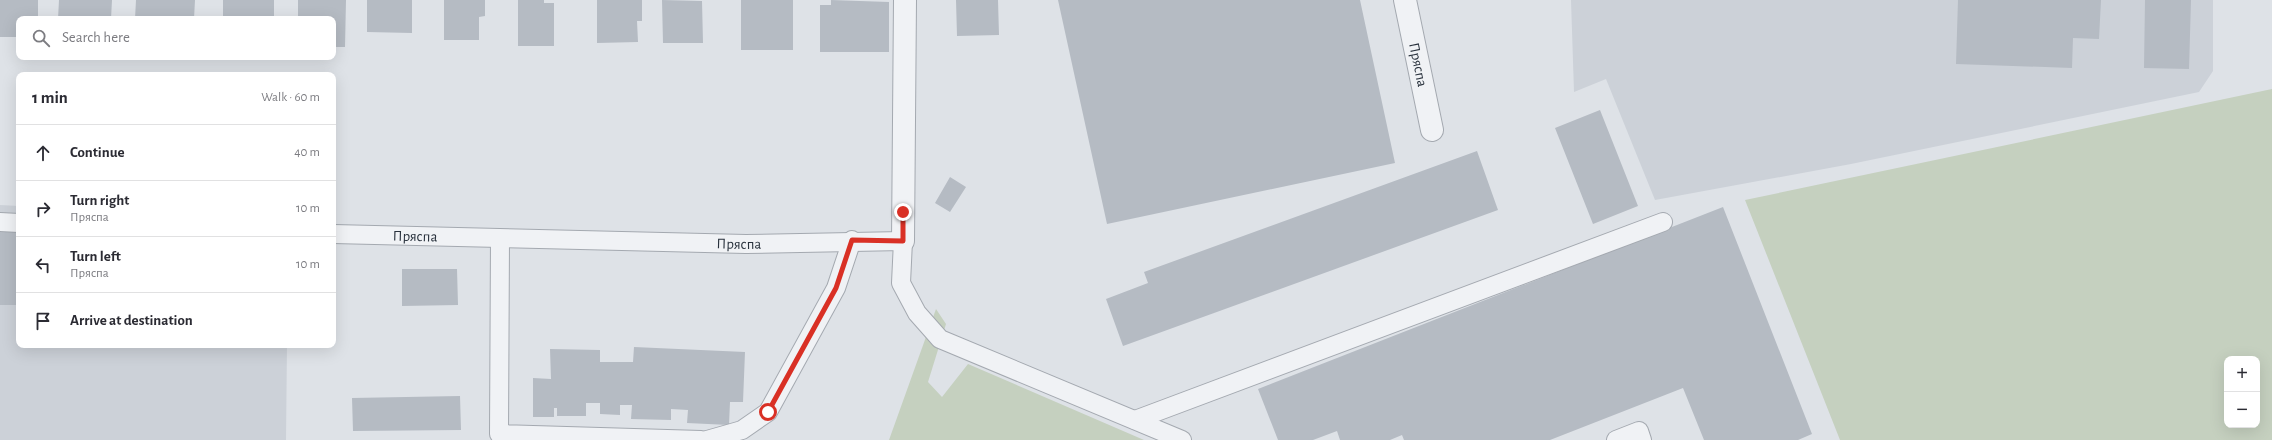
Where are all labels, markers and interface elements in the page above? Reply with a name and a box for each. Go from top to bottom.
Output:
search box [16,16,336,60]
icon: search [30,27,52,49]
text: Search here [62,30,130,45]
street label: Пряспа [1406,41,1430,88]
text: 1 min [32,89,68,106]
text: Walk · 60 m [261,91,320,104]
icon: ahead [32,142,54,164]
text: Continue [70,145,125,160]
text: 40 m [294,146,320,159]
text: Turn right [70,193,129,208]
icon: right [32,198,54,220]
text: 10 m [296,202,320,215]
route end [894,203,912,221]
text: Пряспа [70,211,109,224]
street label: Пряспа [392,228,438,245]
street label: Пряспа [716,236,762,252]
text: Turn left [70,249,121,264]
icon: left [32,254,54,276]
text: 10 m [296,258,320,271]
text: Пряспа [70,267,109,280]
icon: arrive [32,310,54,332]
text: Arrive at destination [70,313,193,328]
map controls [2224,356,2260,428]
button: + [2224,356,2260,392]
button: − [2224,392,2260,428]
route start [759,403,777,421]

